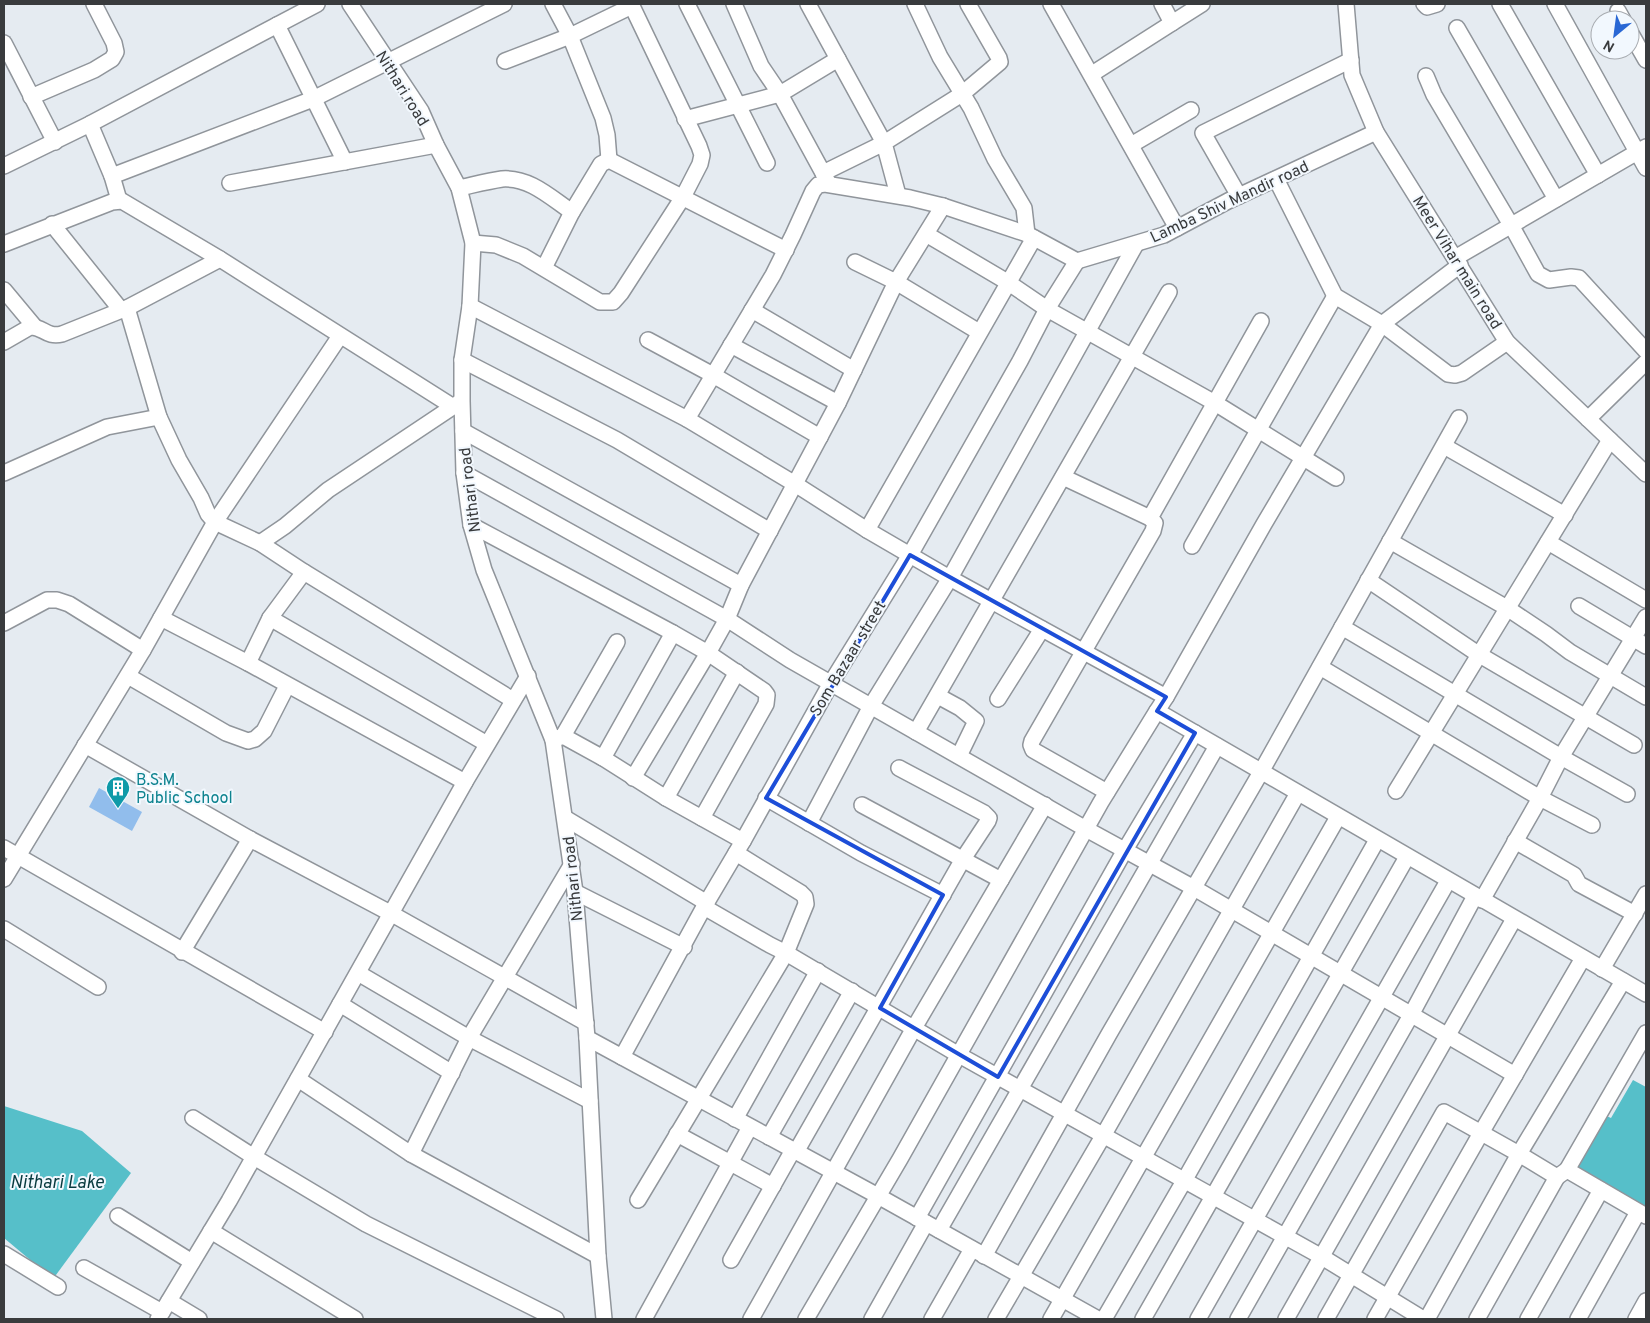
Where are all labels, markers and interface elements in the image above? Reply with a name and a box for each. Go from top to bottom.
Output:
north arrow [1590,10,1640,60]
text: N [1601,35,1618,55]
street label: Nithari road [370,48,432,131]
street label: Lamba Shiv Mandir road [1147,157,1312,248]
street label: Meer Vihar main road [1407,193,1505,333]
street label: Nithari road [456,446,486,533]
street label: Som Bazaar street [806,597,891,721]
place label: B.S.M. Public School [136,771,233,809]
building icon: B.S.M. Public School [105,775,131,809]
street label: Nithari road [560,835,588,922]
water label: Nithari Lake [10,1172,105,1195]

